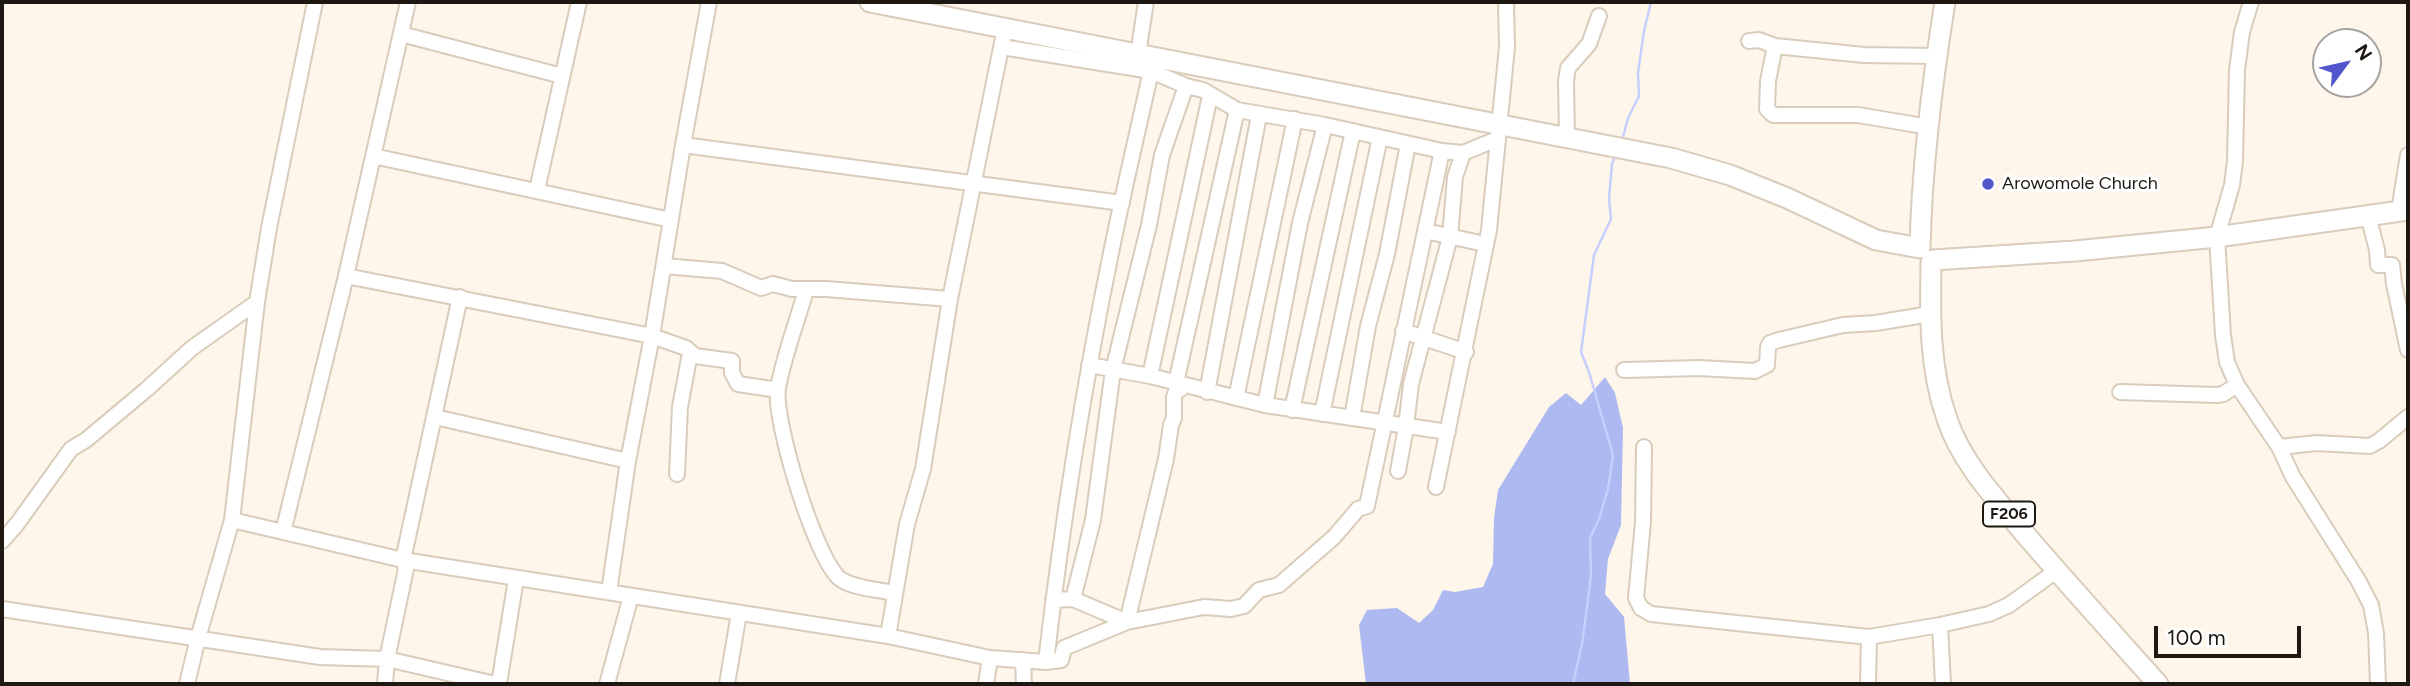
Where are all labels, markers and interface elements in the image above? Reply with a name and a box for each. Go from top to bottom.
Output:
north arrow [2312,28,2382,98]
text: N [2350,40,2377,65]
place label: Arowomole Church [2002,173,2158,195]
marker: Arowomole Church [1980,176,1996,192]
road number: F206 [1983,502,2035,526]
scale bar [2158,612,2305,656]
text: 100 m [2167,625,2226,650]

